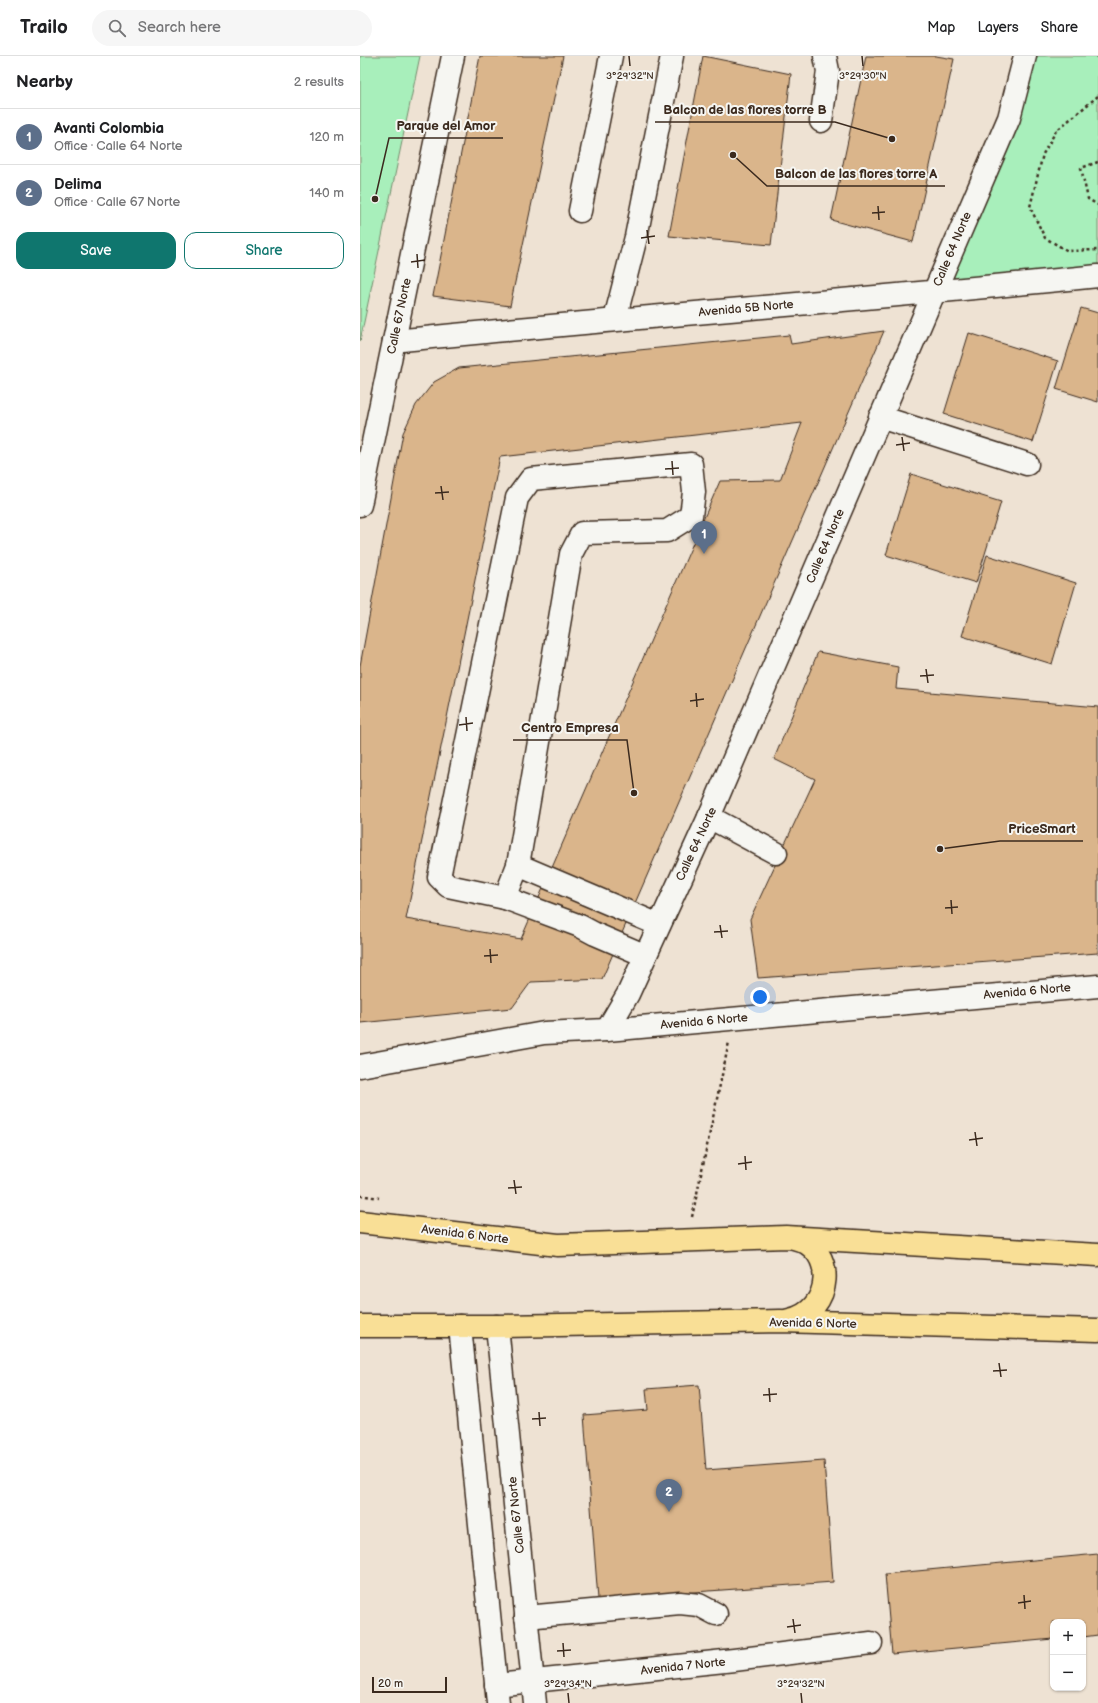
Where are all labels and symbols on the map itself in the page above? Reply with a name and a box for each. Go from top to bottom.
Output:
text: 3°29'32"N [606,70,654,82]
text: 3°29'30"N [839,70,887,82]
callout: Balcon de las flores torre B [655,97,835,122]
text: Balcon de las flores torre B [663,102,827,118]
callout: Parque del Amor [389,113,503,138]
text: Parque del Amor [397,118,496,134]
callout: Balcon de las flores torre A [767,161,945,186]
text: Balcon de las flores torre A [775,166,937,182]
street label: Calle 64 Norte [930,210,975,289]
street label: Calle 67 Norte [384,277,415,356]
street label: Avenida 5B Norte [698,297,794,320]
street label: Calle 64 Norte [803,507,848,586]
pin: 1 [691,521,717,554]
callout: Centro Empresa [513,715,627,740]
text: Centro Empresa [521,720,619,736]
street label: Calle 64 Norte [673,805,720,883]
callout: PriceSmart [1000,816,1083,841]
text: PriceSmart [1008,821,1076,837]
street label: Avenida 6 Norte [983,980,1071,1003]
your location [750,987,770,1007]
street label: Avenida 6 Norte [660,1010,748,1033]
street label: Avenida 6 Norte [421,1222,509,1247]
street label: Avenida 6 Norte [769,1315,857,1332]
street label: Calle 67 Norte [505,1476,528,1554]
pin: 2 [656,1479,682,1512]
street label: Avenida 7 Norte [640,1655,726,1678]
scale bar [372,1675,447,1694]
text: 3°29'34"N [544,1678,592,1690]
text: 3°29'32"N [777,1678,825,1690]

